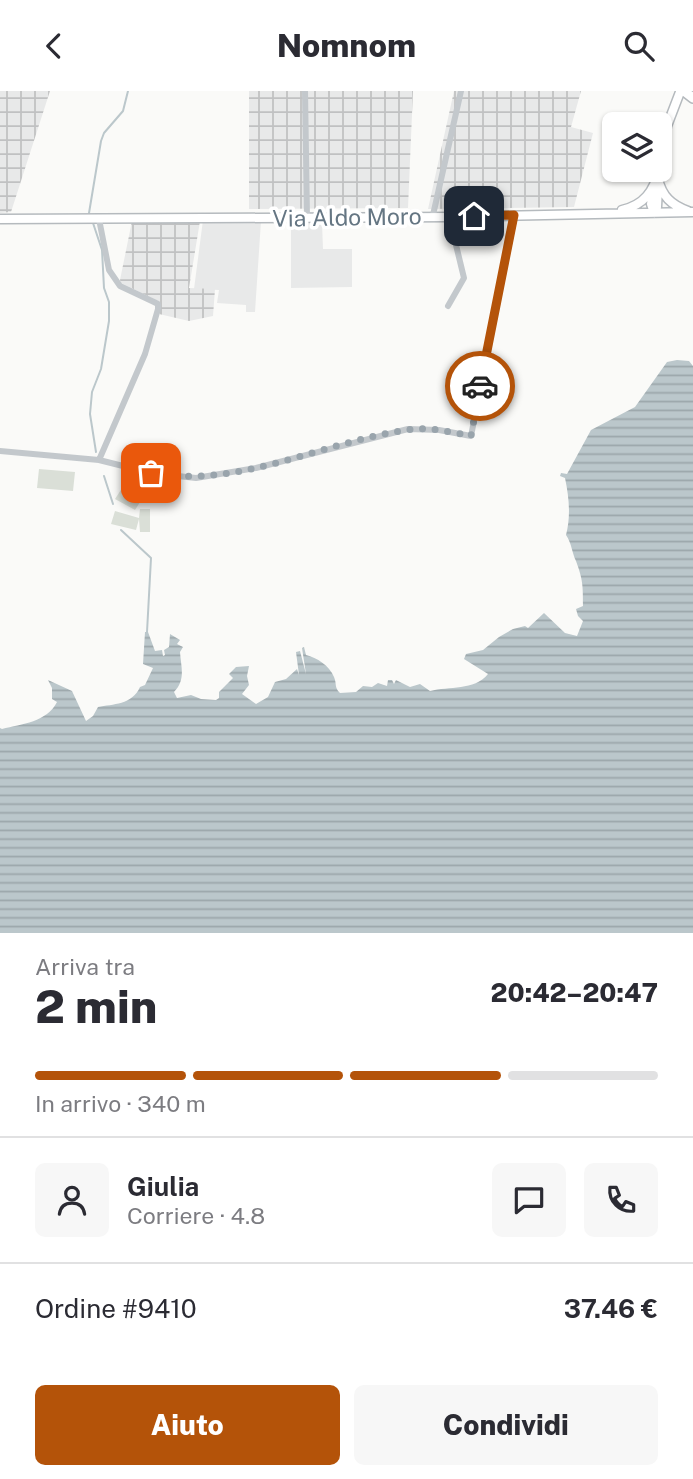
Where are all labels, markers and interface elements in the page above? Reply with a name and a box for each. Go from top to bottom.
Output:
icon: back [35,27,73,65]
text: Nomnom [277,27,416,64]
icon: search [620,27,658,65]
map controls [602,112,672,182]
button: layers [602,112,672,182]
pin [444,186,504,246]
icon: home [455,197,493,235]
street label: Via Aldo Moro [272,202,422,232]
courier [445,351,515,421]
icon: car [461,367,499,405]
pin [121,443,181,503]
icon: bag [132,454,170,492]
text: Arriva tra [35,953,135,980]
text: 20:42–20:47 [491,977,658,1008]
text: 2 min [35,979,157,1033]
text: In arrivo · 340 m [35,1090,206,1117]
button: person [35,1163,109,1237]
button: chat [492,1163,566,1237]
button: phone [584,1163,658,1237]
text: Giulia [127,1171,199,1202]
text: Corriere · 4.8 [127,1202,265,1229]
text: Ordine #9410 [35,1293,197,1324]
text: 37.46 € [564,1293,658,1324]
button: Aiuto [35,1385,340,1465]
button: Condividi [354,1385,658,1465]

